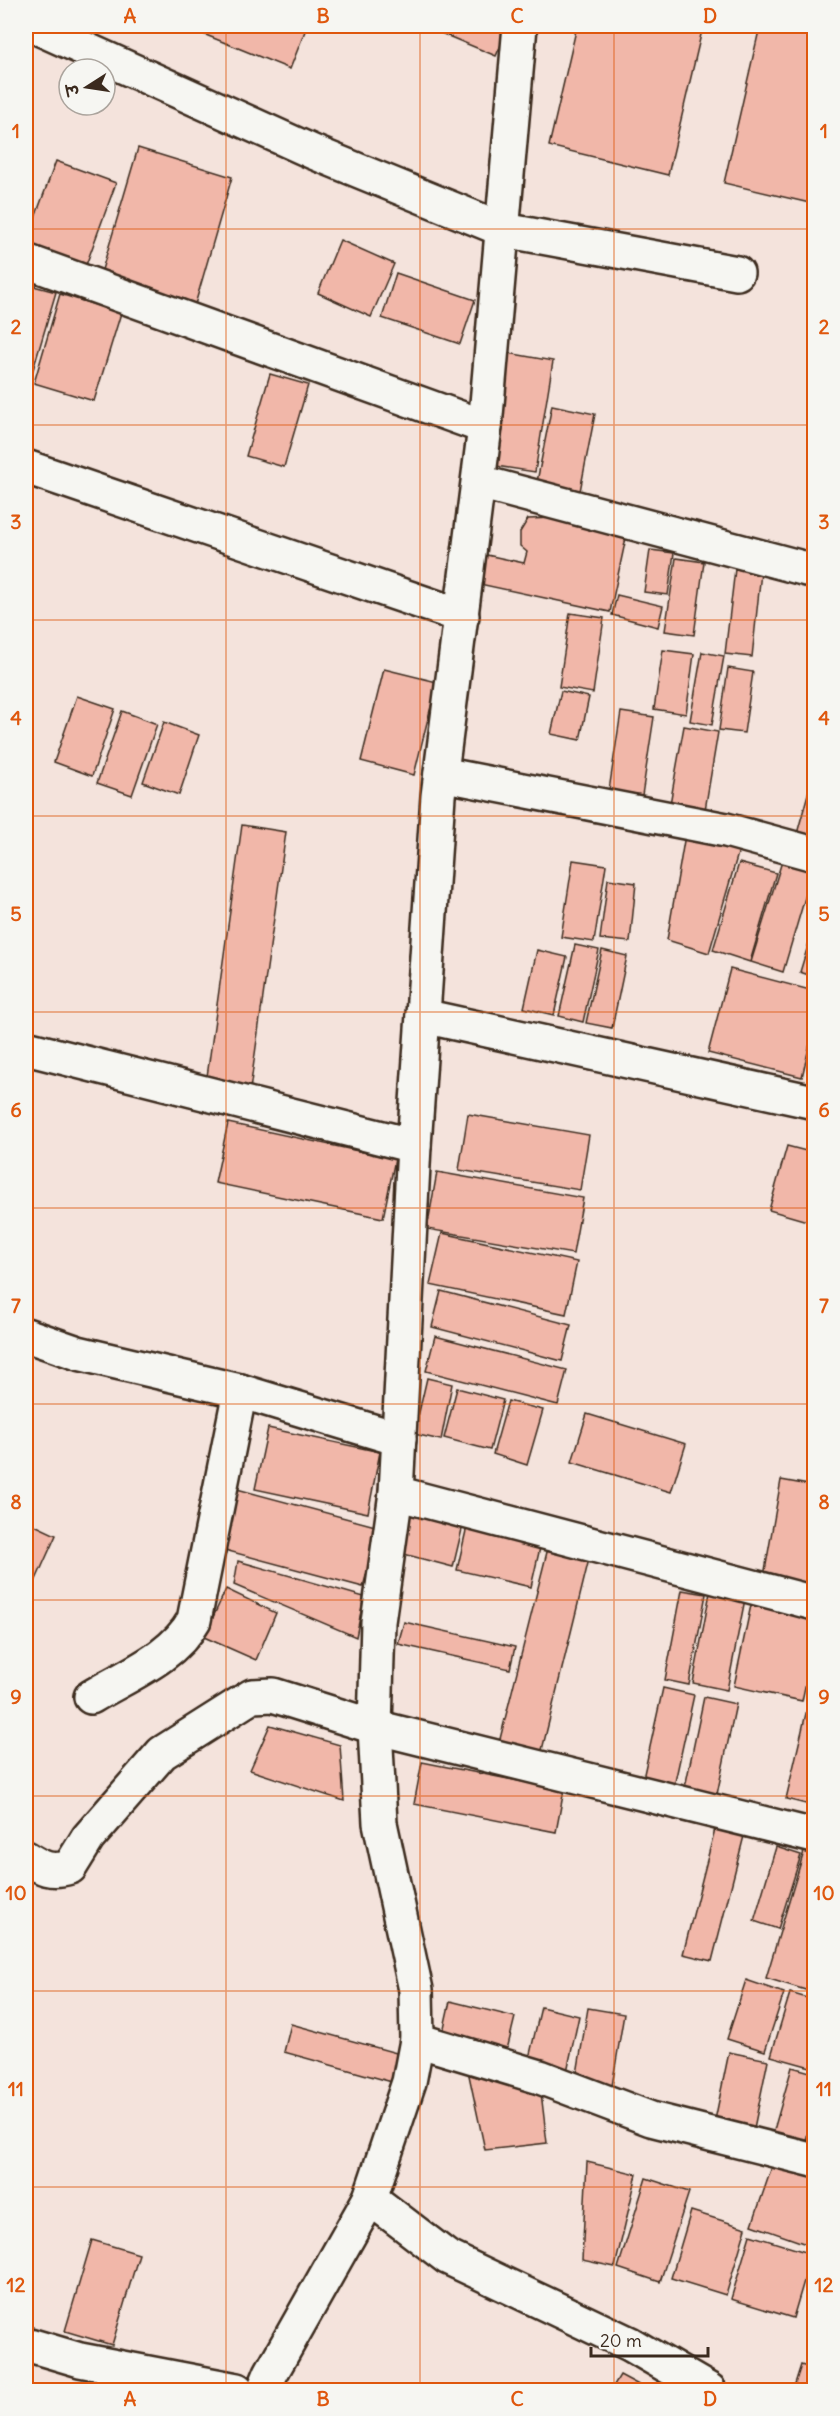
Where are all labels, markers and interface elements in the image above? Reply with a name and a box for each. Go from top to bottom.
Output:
text: A [124,3,137,28]
text: B [316,3,330,28]
text: C [510,3,524,28]
text: D [703,3,717,28]
north arrow [57,57,117,117]
text: उ [61,82,84,99]
text: 1 [12,118,20,143]
text: 1 [820,118,828,143]
text: 2 [11,314,22,339]
text: 2 [819,314,830,339]
text: 3 [10,509,22,534]
text: 3 [818,509,830,534]
text: 4 [10,705,22,730]
text: 4 [818,705,830,730]
text: 5 [10,901,22,926]
text: 5 [818,901,830,926]
text: 6 [10,1097,22,1122]
text: 6 [818,1097,830,1122]
text: 7 [11,1293,21,1318]
text: 7 [819,1293,829,1318]
text: 8 [10,1489,22,1514]
text: 8 [818,1489,830,1514]
text: 9 [10,1684,22,1709]
text: 9 [818,1684,830,1709]
text: 10 [5,1880,27,1905]
text: 10 [813,1880,835,1905]
text: 11 [8,2076,24,2101]
text: 11 [816,2076,832,2101]
text: 12 [7,2272,25,2297]
text: 12 [815,2272,833,2297]
scale bar [591,2320,708,2358]
text: 20 m [600,2329,642,2352]
text: A [124,2386,137,2411]
text: B [316,2386,330,2411]
text: C [510,2386,524,2411]
text: D [703,2386,717,2411]

